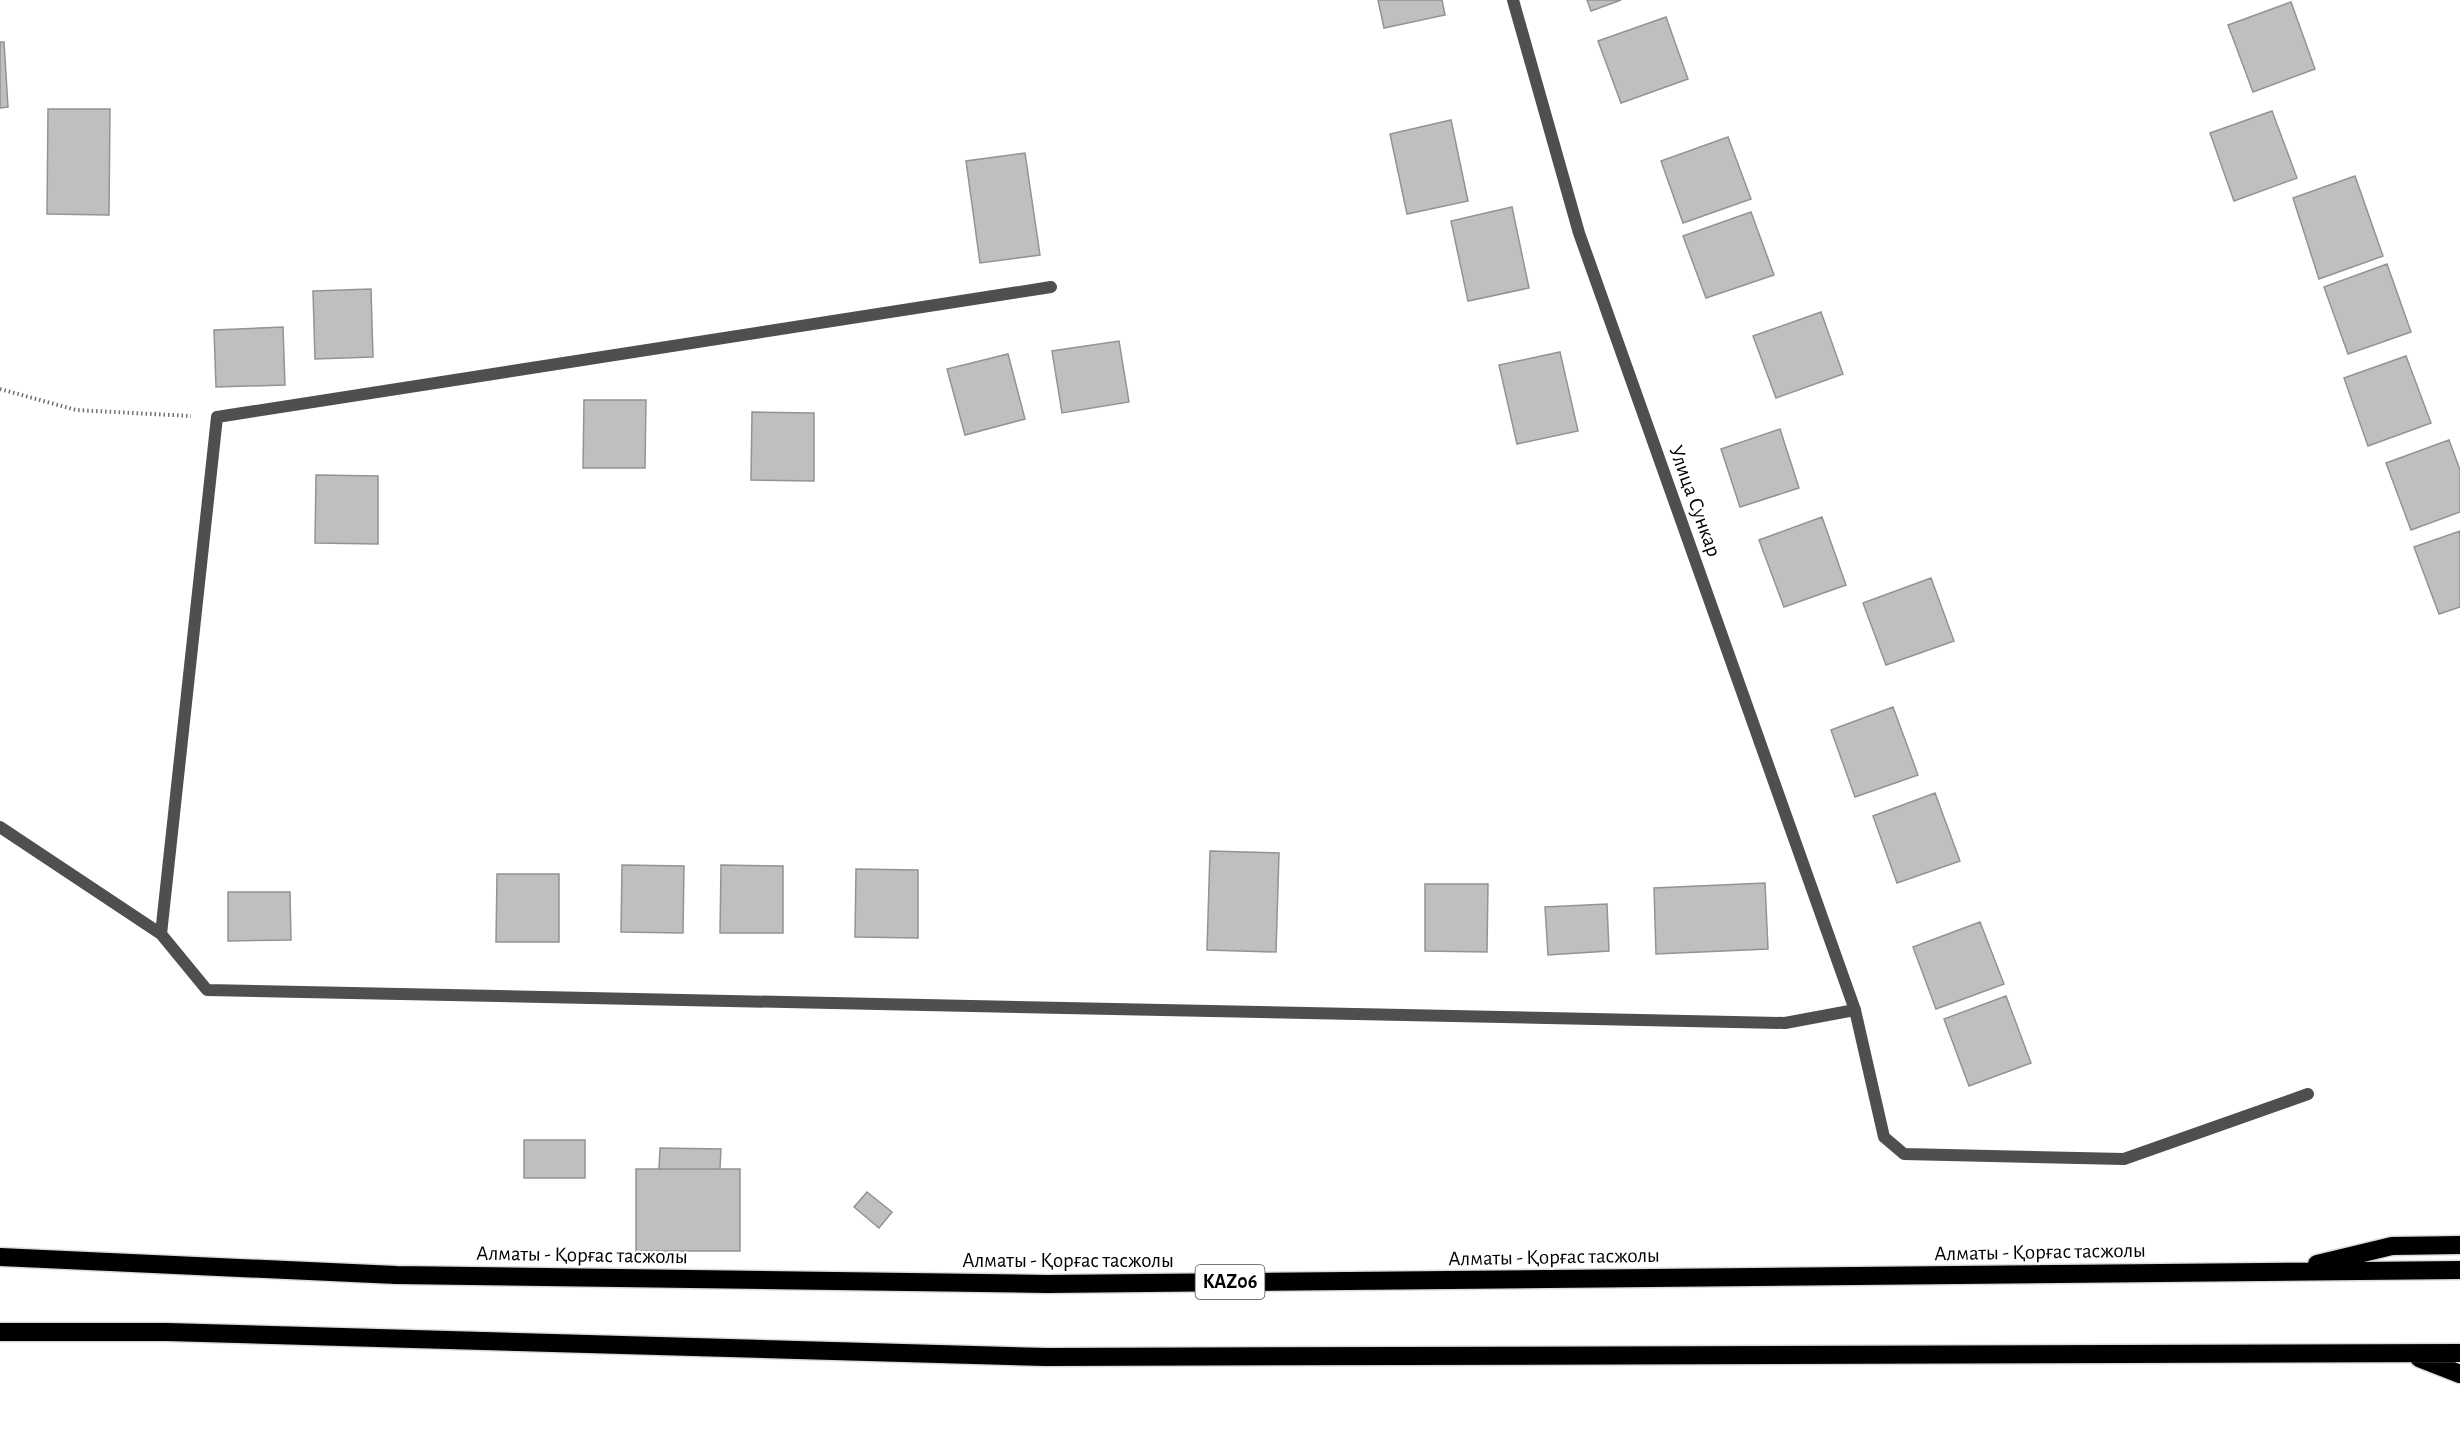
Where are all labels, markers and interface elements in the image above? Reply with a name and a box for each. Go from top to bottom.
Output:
street label: Улица Сункар [1665,443,1725,559]
street label: Алматы - Қорғас тасжолы [1934,1240,2146,1264]
street label: Алматы - Қорғас тасжолы [476,1243,688,1267]
street label: Алматы - Қорғас тасжолы [1448,1245,1660,1269]
street label: Алматы - Қорғас тасжолы [962,1250,1174,1271]
road number: KAZ06 [1196,1265,1264,1299]

